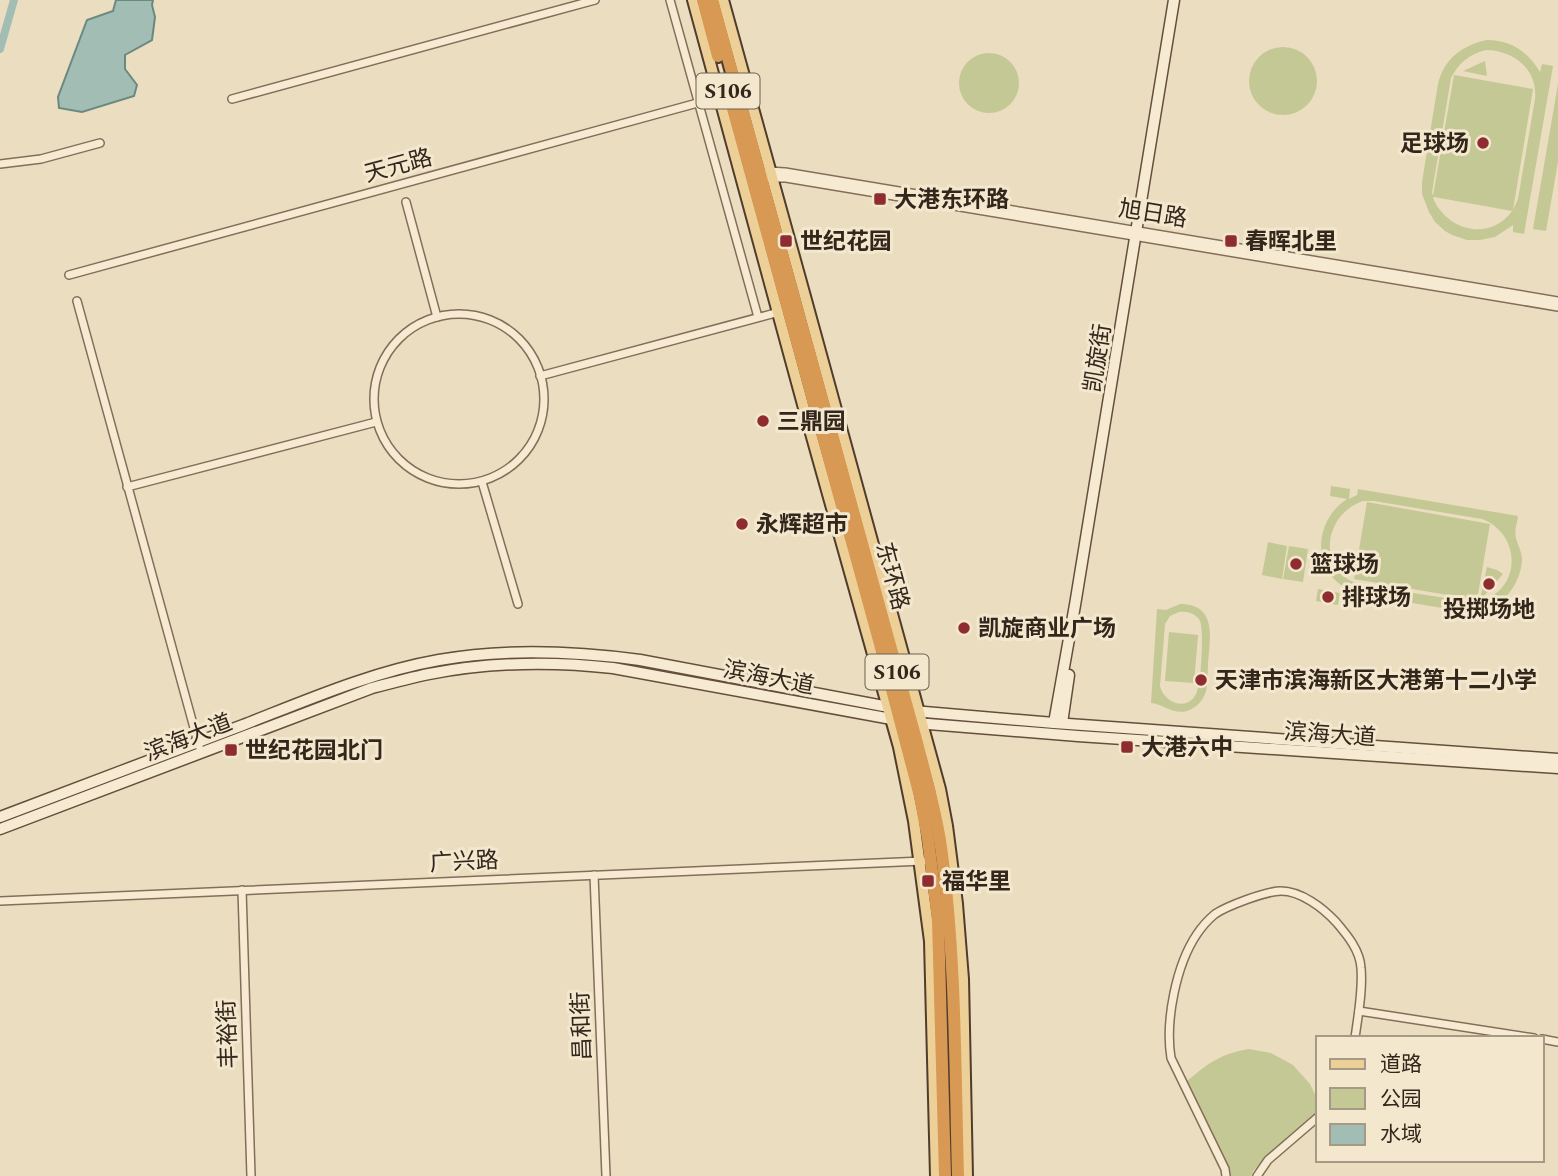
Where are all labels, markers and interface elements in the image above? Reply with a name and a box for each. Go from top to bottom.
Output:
road number: S106 [696,74,760,108]
place label: 足球场 [1400,127,1469,162]
marker: 足球场 [1475,135,1491,151]
street label: 天元路 [361,141,436,192]
place label: 大港东环路 [894,183,1009,218]
marker: 大港东环路 [872,191,888,207]
street label: 旭日路 [1116,192,1190,237]
place label: 世纪花园 [800,225,892,260]
place label: 春晖北里 [1245,225,1337,260]
marker: 世纪花园 [778,233,794,249]
marker: 春晖北里 [1223,233,1239,249]
street label: 凯旋街 [1076,321,1121,395]
place label: 三鼎园 [777,405,846,440]
marker: 三鼎园 [755,413,771,429]
place label: 永辉超市 [756,508,848,543]
marker: 永辉超市 [734,516,750,532]
street label: 东环路 [866,539,917,614]
place label: 篮球场 [1310,548,1379,583]
marker: 篮球场 [1288,556,1304,572]
marker: 投掷场地 [1481,576,1497,592]
place label: 排球场 [1342,581,1411,616]
marker: 排球场 [1320,589,1336,605]
place label: 投掷场地 [1443,593,1535,628]
place label: 凯旋商业广场 [978,612,1116,647]
marker: 凯旋商业广场 [956,620,972,636]
street label: 滨海大道 [720,653,817,704]
road number: S106 [866,654,928,690]
place label: 天津市滨海新区大港第十二小学 [1215,664,1537,699]
marker: 天津市滨海新区大港第十二小学 [1193,672,1209,688]
street label: 滨海大道 [139,706,238,771]
street label: 滨海大道 [1283,715,1377,756]
place label: 大港六中 [1141,731,1233,766]
place label: 世纪花园北门 [245,734,383,769]
marker: 大港六中 [1119,739,1135,755]
marker: 世纪花园北门 [223,742,239,758]
street label: 广兴路 [429,843,499,882]
place label: 福华里 [942,865,1011,900]
marker: 福华里 [920,873,936,889]
street label: 昌和街 [564,991,601,1061]
street label: 丰裕街 [210,999,247,1069]
legend [1316,1036,1544,1162]
text: 道路 [1380,1049,1422,1081]
text: 公园 [1380,1084,1422,1116]
text: 水域 [1380,1119,1422,1151]

